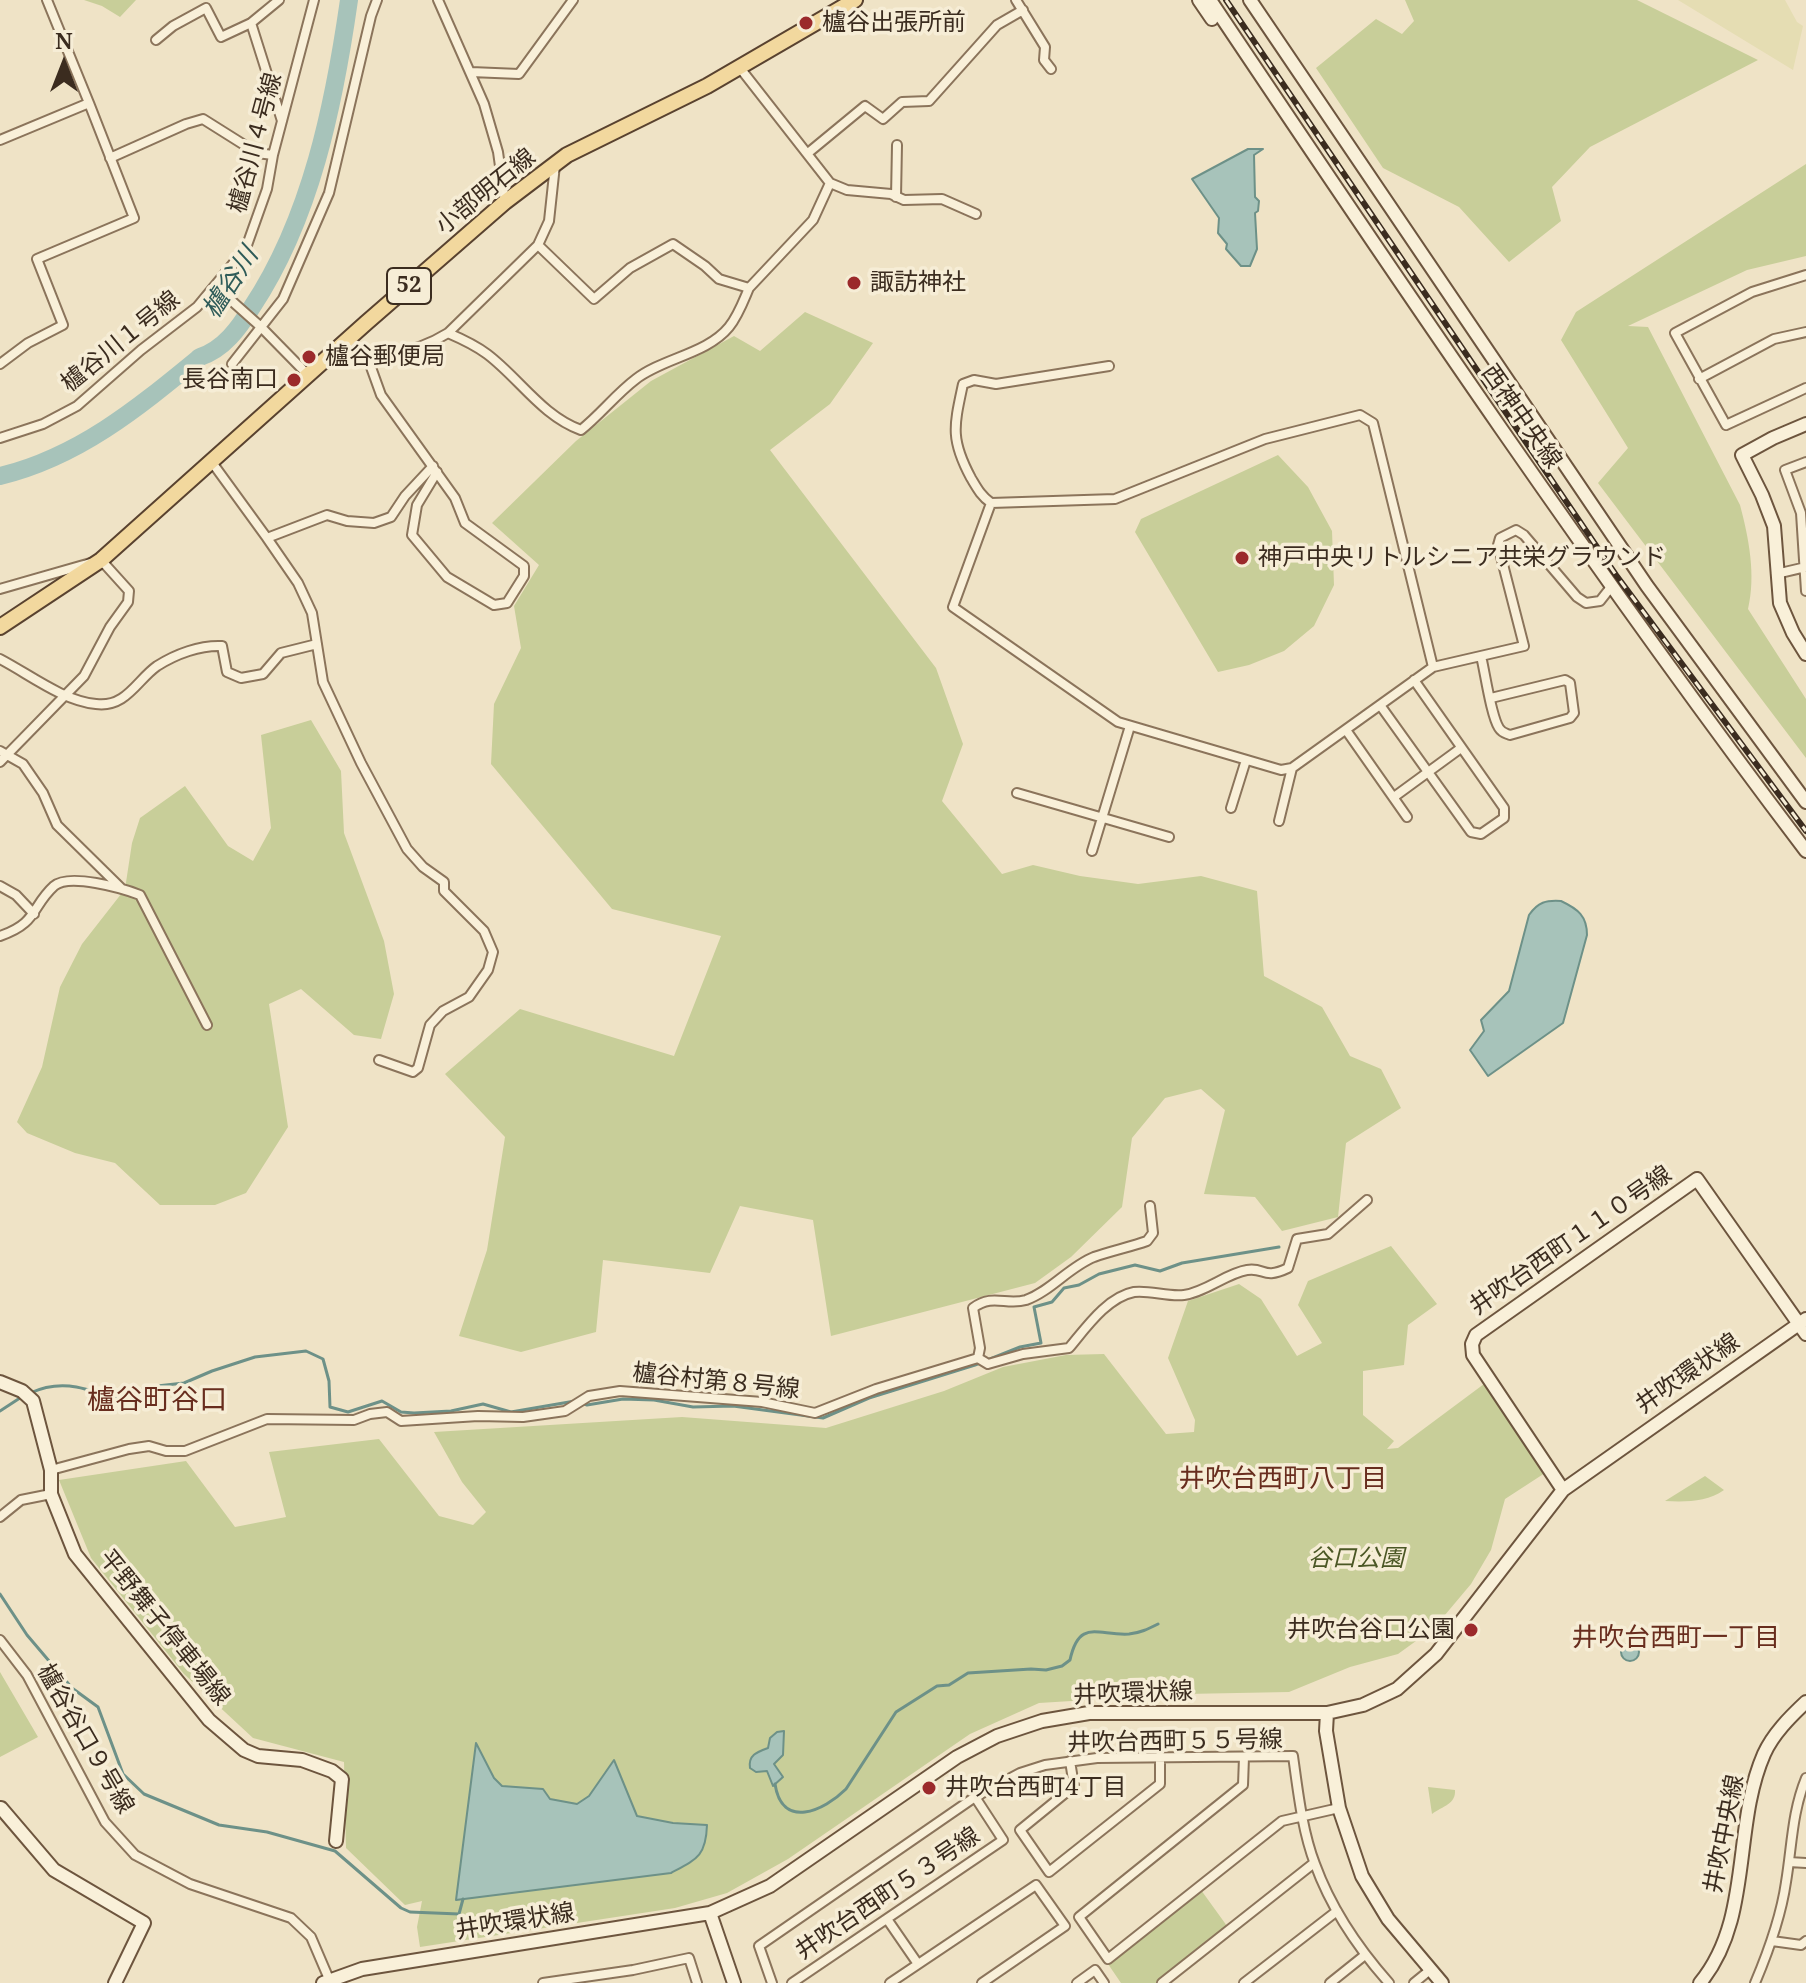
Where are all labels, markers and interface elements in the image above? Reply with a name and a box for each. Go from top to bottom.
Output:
place label: 櫨谷出張所前 [822,9,966,37]
marker: 櫨谷出張所前 [797,14,815,32]
north arrow [24,24,104,104]
text: N [55,25,73,55]
street label: 櫨谷川４号線 [223,70,289,216]
street label: 小部明石線 [430,143,542,241]
water label: 櫨谷川 [197,242,265,324]
road number: 52 [387,268,431,304]
place label: 諏訪神社 [870,269,966,297]
marker: 諏訪神社 [845,274,863,292]
street label: 櫨谷川１号線 [56,285,186,399]
place label: 櫨谷郵便局 [325,343,445,371]
marker: 櫨谷郵便局 [300,348,318,366]
street label: 西神中央線 [1475,360,1567,474]
place label: 長谷南口 [182,366,278,394]
marker: 長谷南口 [285,371,303,389]
place label: 神戸中央リトルシニア共栄グラウンド [1258,544,1666,572]
marker: 神戸中央リトルシニア共栄グラウンド [1233,549,1251,567]
street label: 井吹台西町１１０号線 [1464,1160,1678,1322]
street label: 井吹環状線 [1631,1328,1745,1420]
street label: 櫨谷村第８号線 [631,1359,801,1405]
district label: 櫨谷町谷口 [87,1384,227,1418]
district label: 井吹台西町八丁目 [1179,1464,1387,1496]
street label: 平野舞子停車場線 [92,1544,236,1712]
park label: 谷口公園 [1308,1545,1404,1573]
place label: 井吹台谷口公園 [1287,1616,1455,1644]
marker: 井吹台谷口公園 [1462,1621,1480,1639]
district label: 井吹台西町一丁目 [1572,1623,1780,1655]
street label: 櫨谷谷口９号線 [31,1659,139,1819]
street label: 井吹環状線 [1073,1678,1193,1710]
street label: 井吹台西町５５号線 [1067,1726,1283,1758]
street label: 井吹中央線 [1699,1772,1751,1896]
place label: 井吹台西町4丁目 [945,1774,1126,1802]
marker: 井吹台西町4丁目 [920,1779,938,1797]
street label: 井吹台西町５３号線 [790,1822,986,1966]
street label: 井吹環状線 [453,1898,577,1946]

